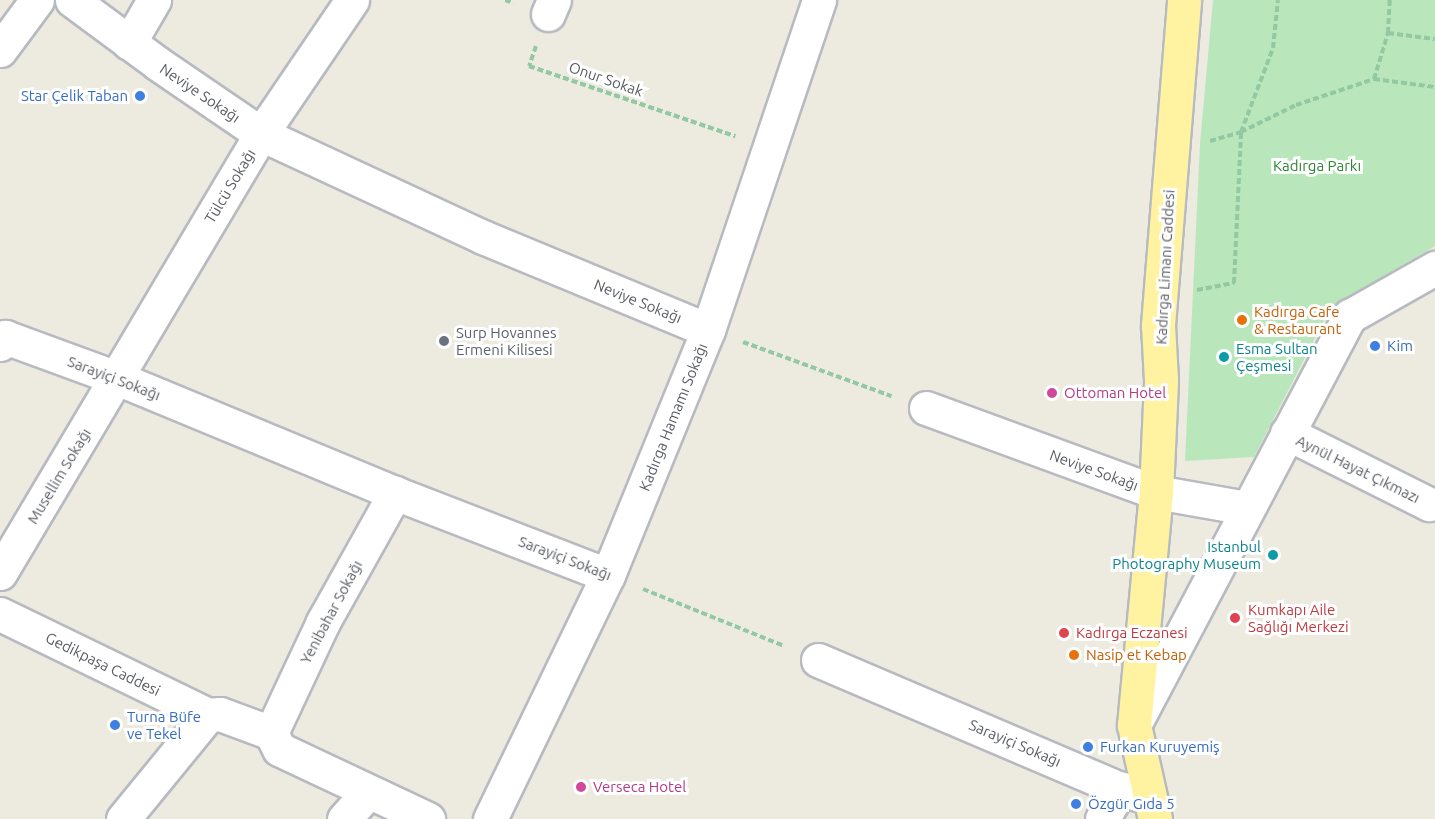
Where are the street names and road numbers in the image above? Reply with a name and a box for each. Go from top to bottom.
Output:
street label: Onur Sokak [566,58,646,100]
street label: Neviye Sokağı [156,60,244,126]
street label: Tülcü Sokağı [201,146,259,226]
street label: Kadırga Limanı Caddesi [1152,189,1178,345]
street label: Neviye Sokağı [592,275,684,327]
street label: Kadırga Hamamı Sokağı [635,341,711,493]
street label: Sarayiçi Sokağı [65,352,163,404]
street label: Musellim Sokağı [23,425,95,527]
street label: Aynül Hayat Çıkmazı [1293,431,1423,507]
street label: Neviye Sokağı [1047,446,1141,494]
street label: Sarayiçi Sokağı [516,532,614,584]
street label: Yenibahar Sokağı [296,557,366,667]
street label: Gedikpaşa Caddesi [43,628,163,700]
street label: Sarayiçi Sokağı [966,716,1064,770]

